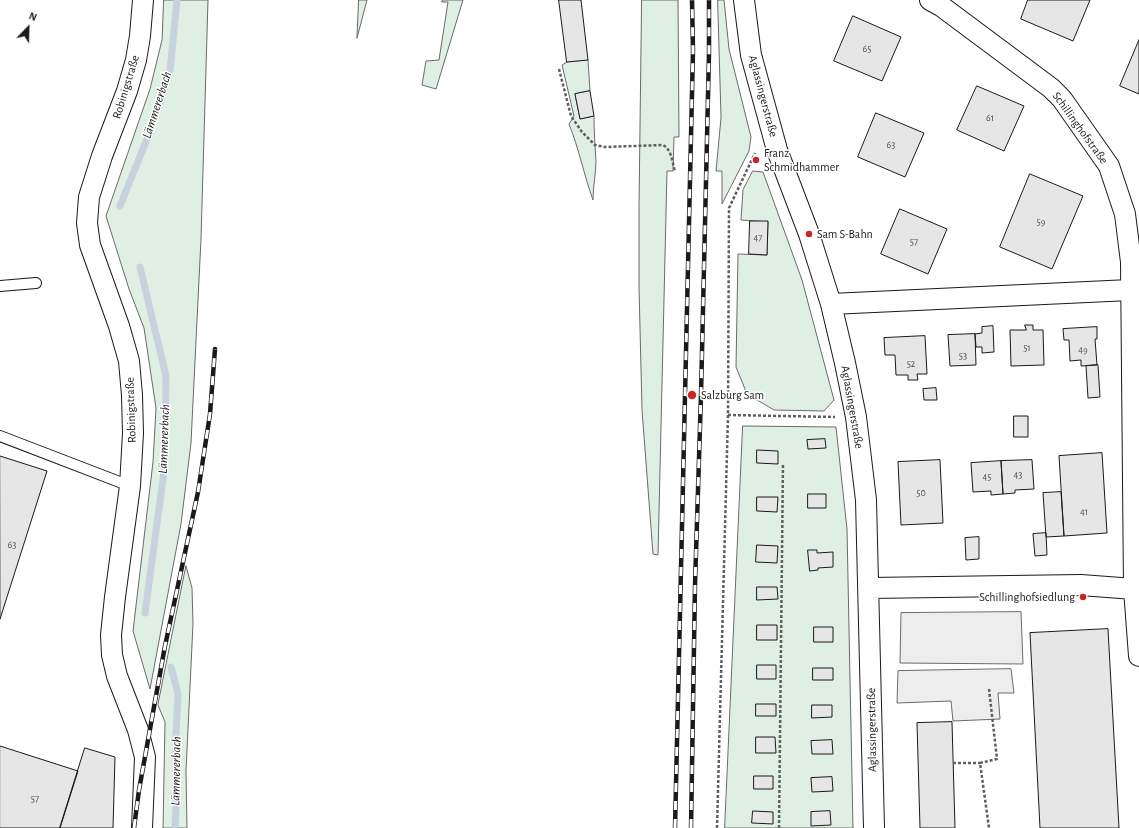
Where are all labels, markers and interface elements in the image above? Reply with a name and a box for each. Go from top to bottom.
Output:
north arrow [8,8,48,48]
text: N [27,10,39,23]
house number: 65 [863,43,871,55]
street label: Robinigstraße [109,53,143,121]
street label: Aglassingerstraße [745,53,781,139]
water label: Lämmererbach [139,70,175,140]
street label: Schillinghofstraße [1049,89,1111,167]
house number: 61 [986,112,994,124]
house number: 63 [887,139,895,151]
place label: Franz Schmidhammer [764,146,839,174]
marker: Franz Schmidhammer [751,155,761,165]
house number: 59 [1037,216,1045,228]
place label: Sam S-Bahn [817,227,873,241]
marker: Sam S-Bahn [804,229,814,239]
house number: 47 [754,232,762,244]
house number: 57 [910,236,918,248]
house number: 51 [1023,342,1031,354]
house number: 49 [1078,344,1088,356]
house number: 53 [959,350,967,362]
house number: 52 [907,358,915,370]
street label: Aglassingerstraße [838,364,866,450]
street label: Robinigstraße [123,377,139,443]
place label: Salzburg Sam [701,388,764,402]
marker: Salzburg Sam [686,389,698,401]
water label: Lämmererbach [155,404,173,474]
house number: 43 [1014,469,1022,481]
house number: 45 [983,471,991,483]
house number: 50 [916,487,926,499]
house number: 41 [1080,506,1088,518]
house number: 63 [8,539,16,551]
place label: Schillinghofsiedlung [979,590,1075,604]
marker: Schillinghofsiedlung [1078,592,1088,602]
street label: Aglassingerstraße [864,688,880,772]
water label: Lämmererbach [168,736,184,806]
house number: 57 [31,793,39,805]

